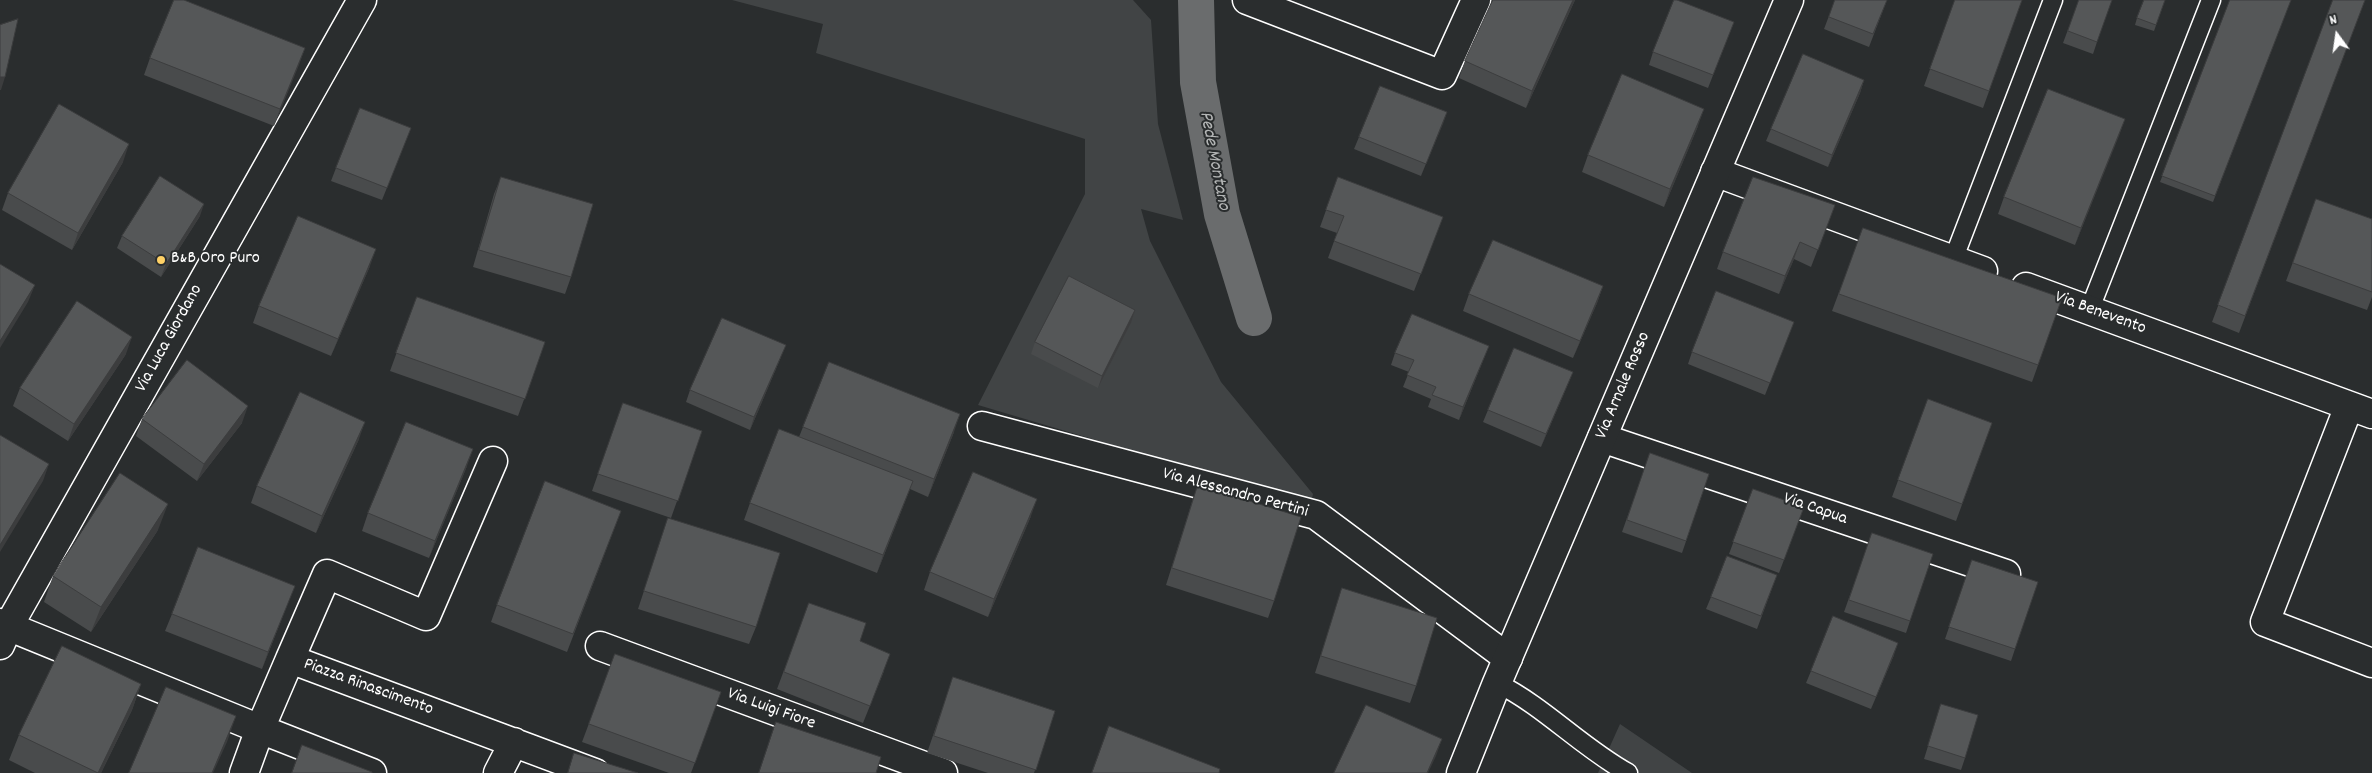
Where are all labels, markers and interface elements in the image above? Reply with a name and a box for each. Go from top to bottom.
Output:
north arrow [2312,10,2362,60]
text: N [2328,10,2339,31]
water label: Pede Montano [1192,110,1234,212]
place label: B&B Oro Puro [171,249,260,271]
marker: B&B Oro Puro [155,254,167,266]
street label: Via Luca Giordano [132,281,208,397]
street label: Via Benevento [2051,288,2149,340]
street label: Via Arnale Rosso [1592,329,1656,443]
street label: Via Alessandro Pertini [1160,464,1310,524]
street label: Via Capua [1780,489,1850,531]
street label: Piazza Rinascimento [300,655,436,721]
street label: Via Luigi Fiore [724,684,818,736]

